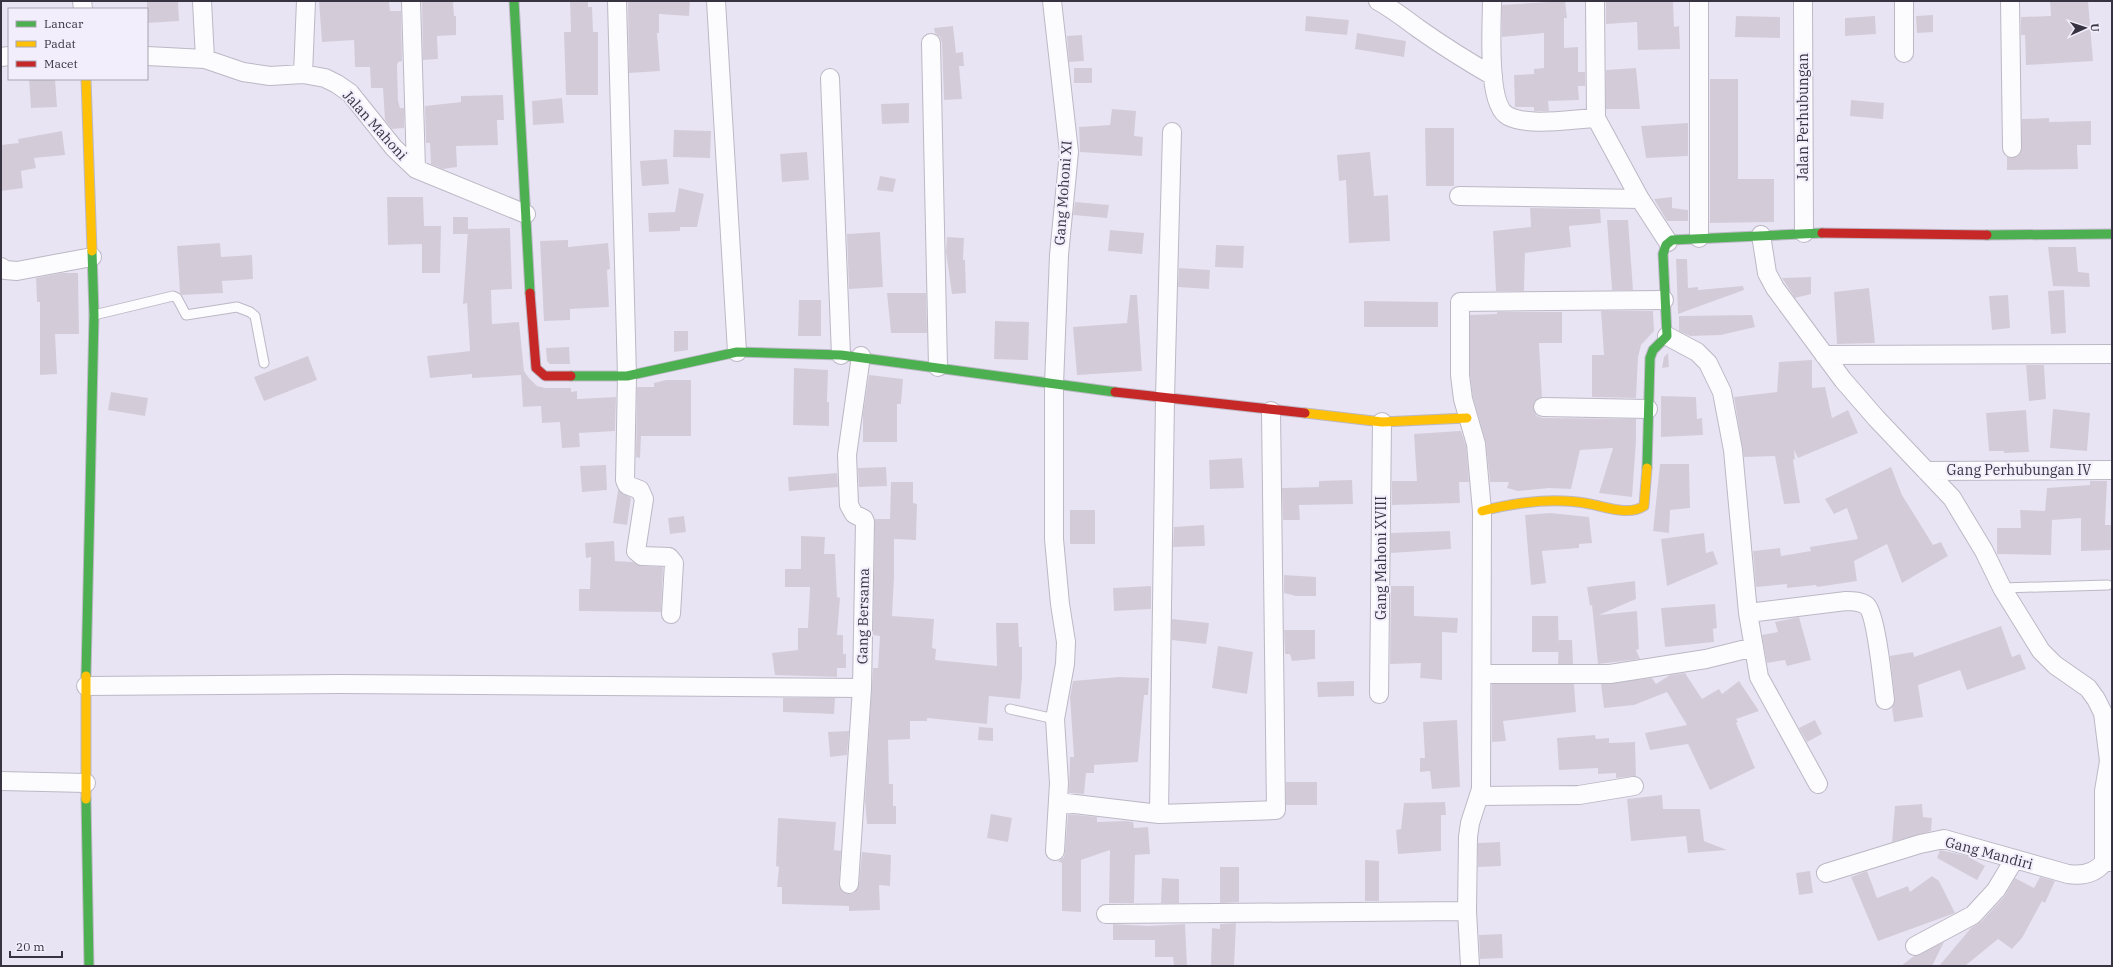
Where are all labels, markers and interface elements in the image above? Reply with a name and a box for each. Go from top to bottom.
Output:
legend [8,8,148,80]
north arrow [2065,8,2105,48]
text: Lancar [44,16,84,31]
text: U [2088,23,2102,33]
text: Padat [44,36,76,51]
street label: Jalan Perhubungan [1794,53,1812,181]
text: Macet [44,56,78,71]
street label: Jalan Mahoni [339,86,411,164]
street label: Gang Mohoni XI [1050,140,1076,246]
street label: Gang Perhubungan IV [1947,461,2091,479]
street label: Gang Mahoni XVIII [1372,496,1390,620]
street label: Gang Bersama [853,567,873,664]
street label: Gang Mandiri [1943,833,2035,873]
scale bar [10,933,62,959]
text: 20 m [16,939,45,954]

